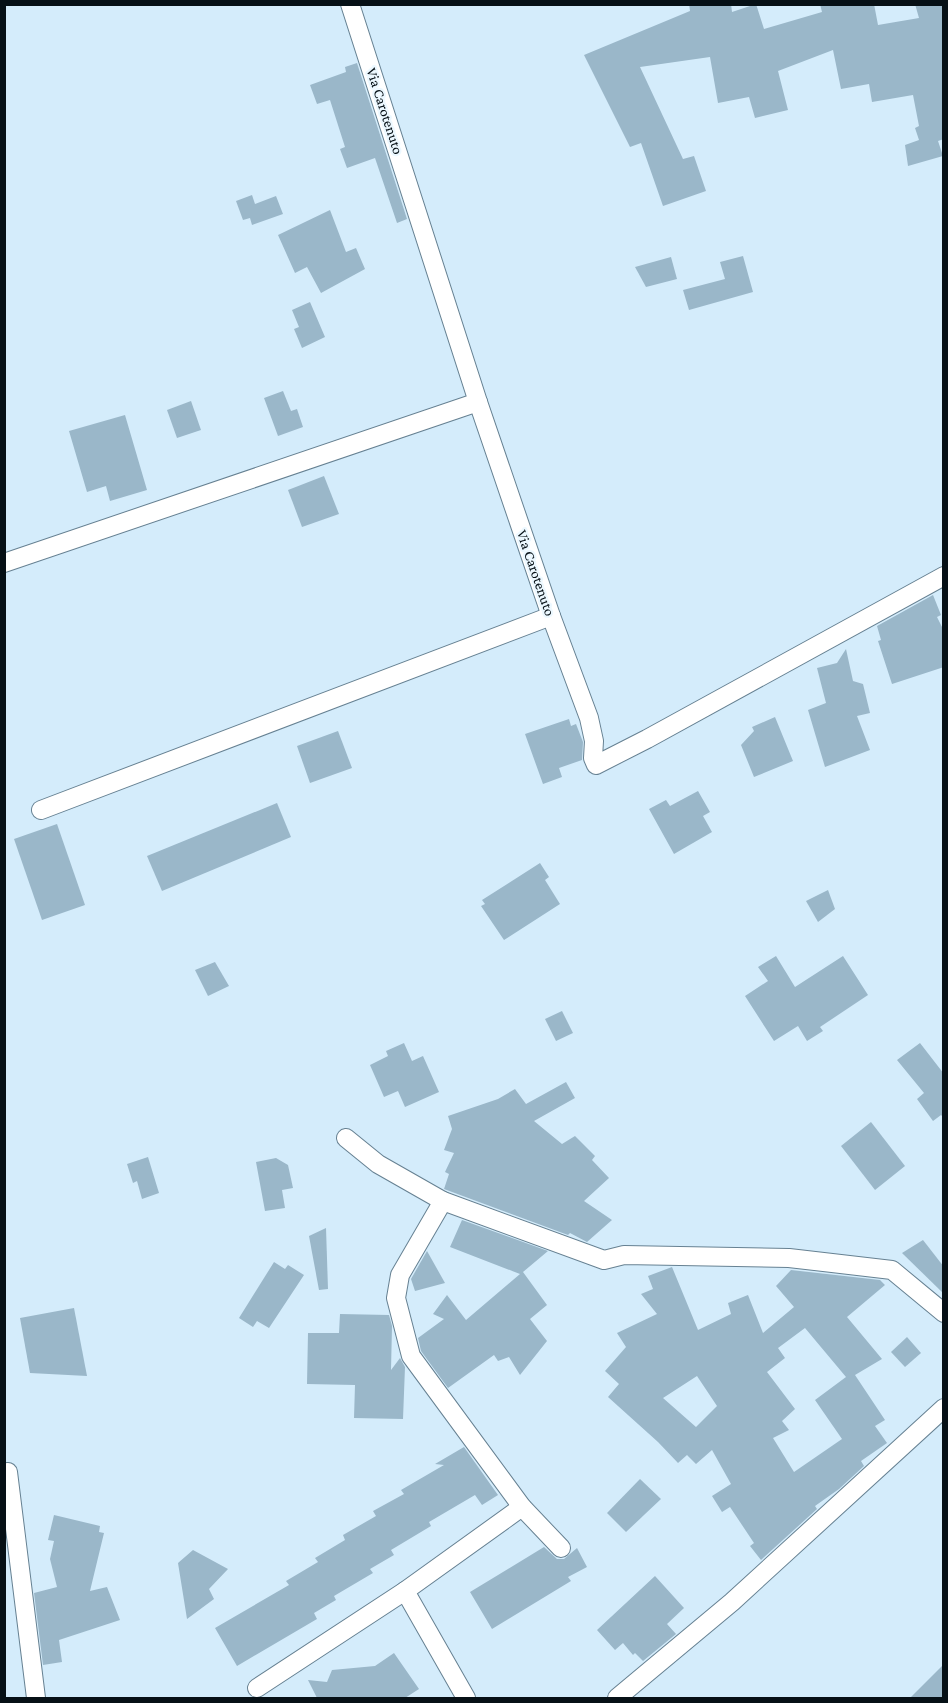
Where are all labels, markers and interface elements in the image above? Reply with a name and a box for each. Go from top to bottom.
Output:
street label: Via Carotenuto [363,66,407,156]
street label: Via Carotenuto [514,528,558,618]

